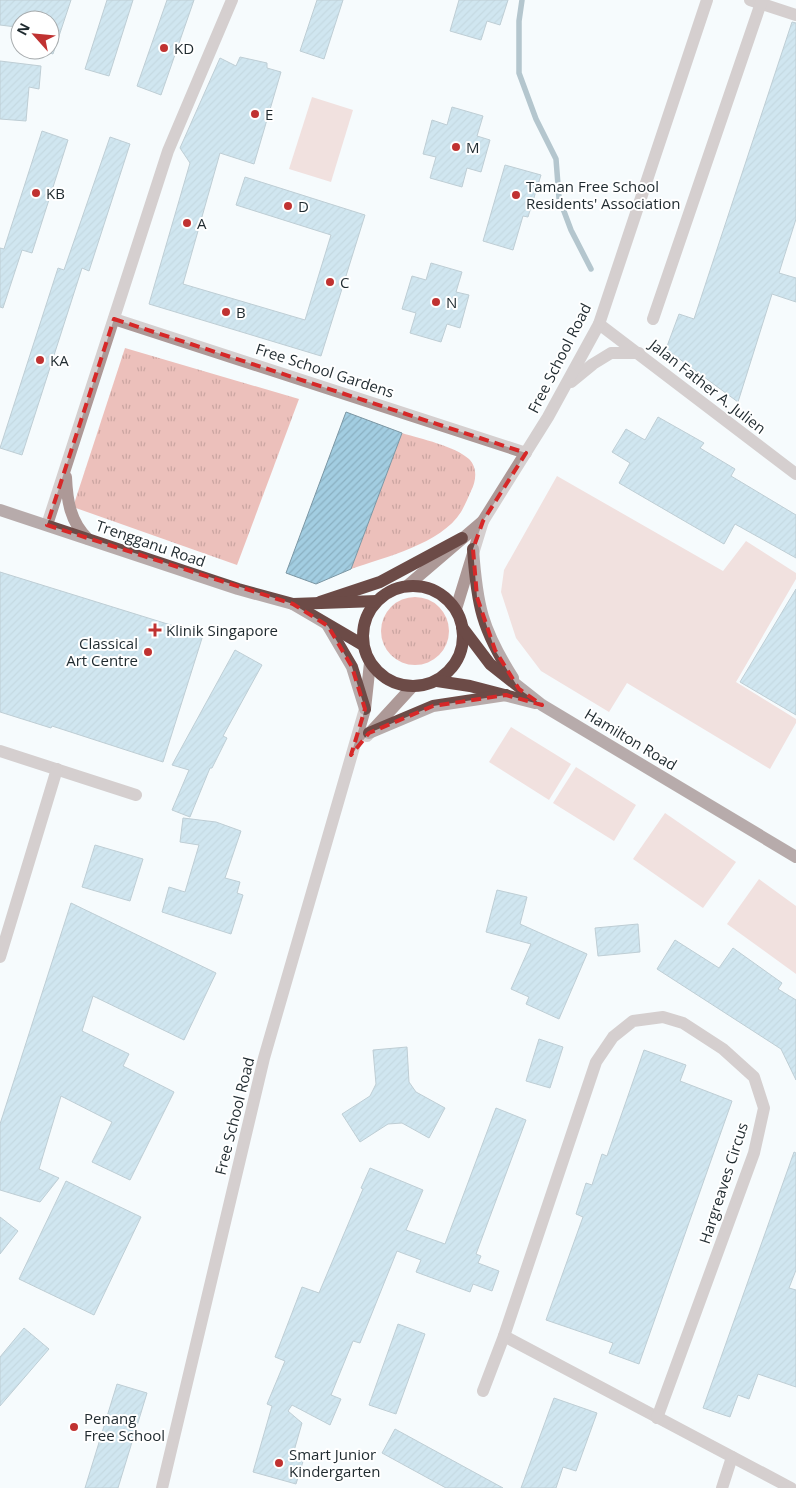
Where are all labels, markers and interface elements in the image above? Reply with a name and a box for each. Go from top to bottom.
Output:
north arrow [10,10,60,60]
text: N [12,19,34,38]
place label: KD [174,38,194,58]
marker: KD [158,42,170,54]
place label: E [265,104,273,124]
marker: E [249,108,261,120]
place label: M [466,137,480,157]
marker: M [450,141,462,153]
place label: Taman Free School Residents' Association [526,176,681,213]
place label: KB [46,183,65,203]
marker: KB [30,187,42,199]
marker: Taman Free School Residents' Association [510,189,522,201]
place label: D [298,196,309,216]
marker: D [282,200,294,212]
place label: A [197,213,207,233]
marker: A [181,217,193,229]
place label: C [340,272,349,292]
marker: C [324,276,336,288]
place label: N [446,292,457,312]
marker: N [430,296,442,308]
street label: Free School Road [523,300,595,416]
place label: B [236,302,246,322]
marker: B [220,306,232,318]
street label: Jalan Father A. Julien [644,333,770,438]
street label: Free School Gardens [253,338,397,402]
place label: KA [50,350,69,370]
marker: KA [34,354,46,366]
street label: Trengganu Road [94,515,208,571]
place label: Klinik Singapore [166,620,278,640]
marker: Klinik Singapore [148,623,162,637]
place label: Classical Art Centre [66,633,138,670]
marker: Classical Art Centre [142,646,154,658]
street label: Hamilton Road [581,704,681,774]
street label: Free School Road [210,1055,258,1177]
street label: Hargreaves Circus [694,1120,752,1246]
place label: Penang Free School [84,1408,165,1445]
marker: Penang Free School [68,1421,80,1433]
place label: Smart Junior Kindergarten [289,1444,380,1481]
marker: Smart Junior Kindergarten [273,1457,285,1469]

